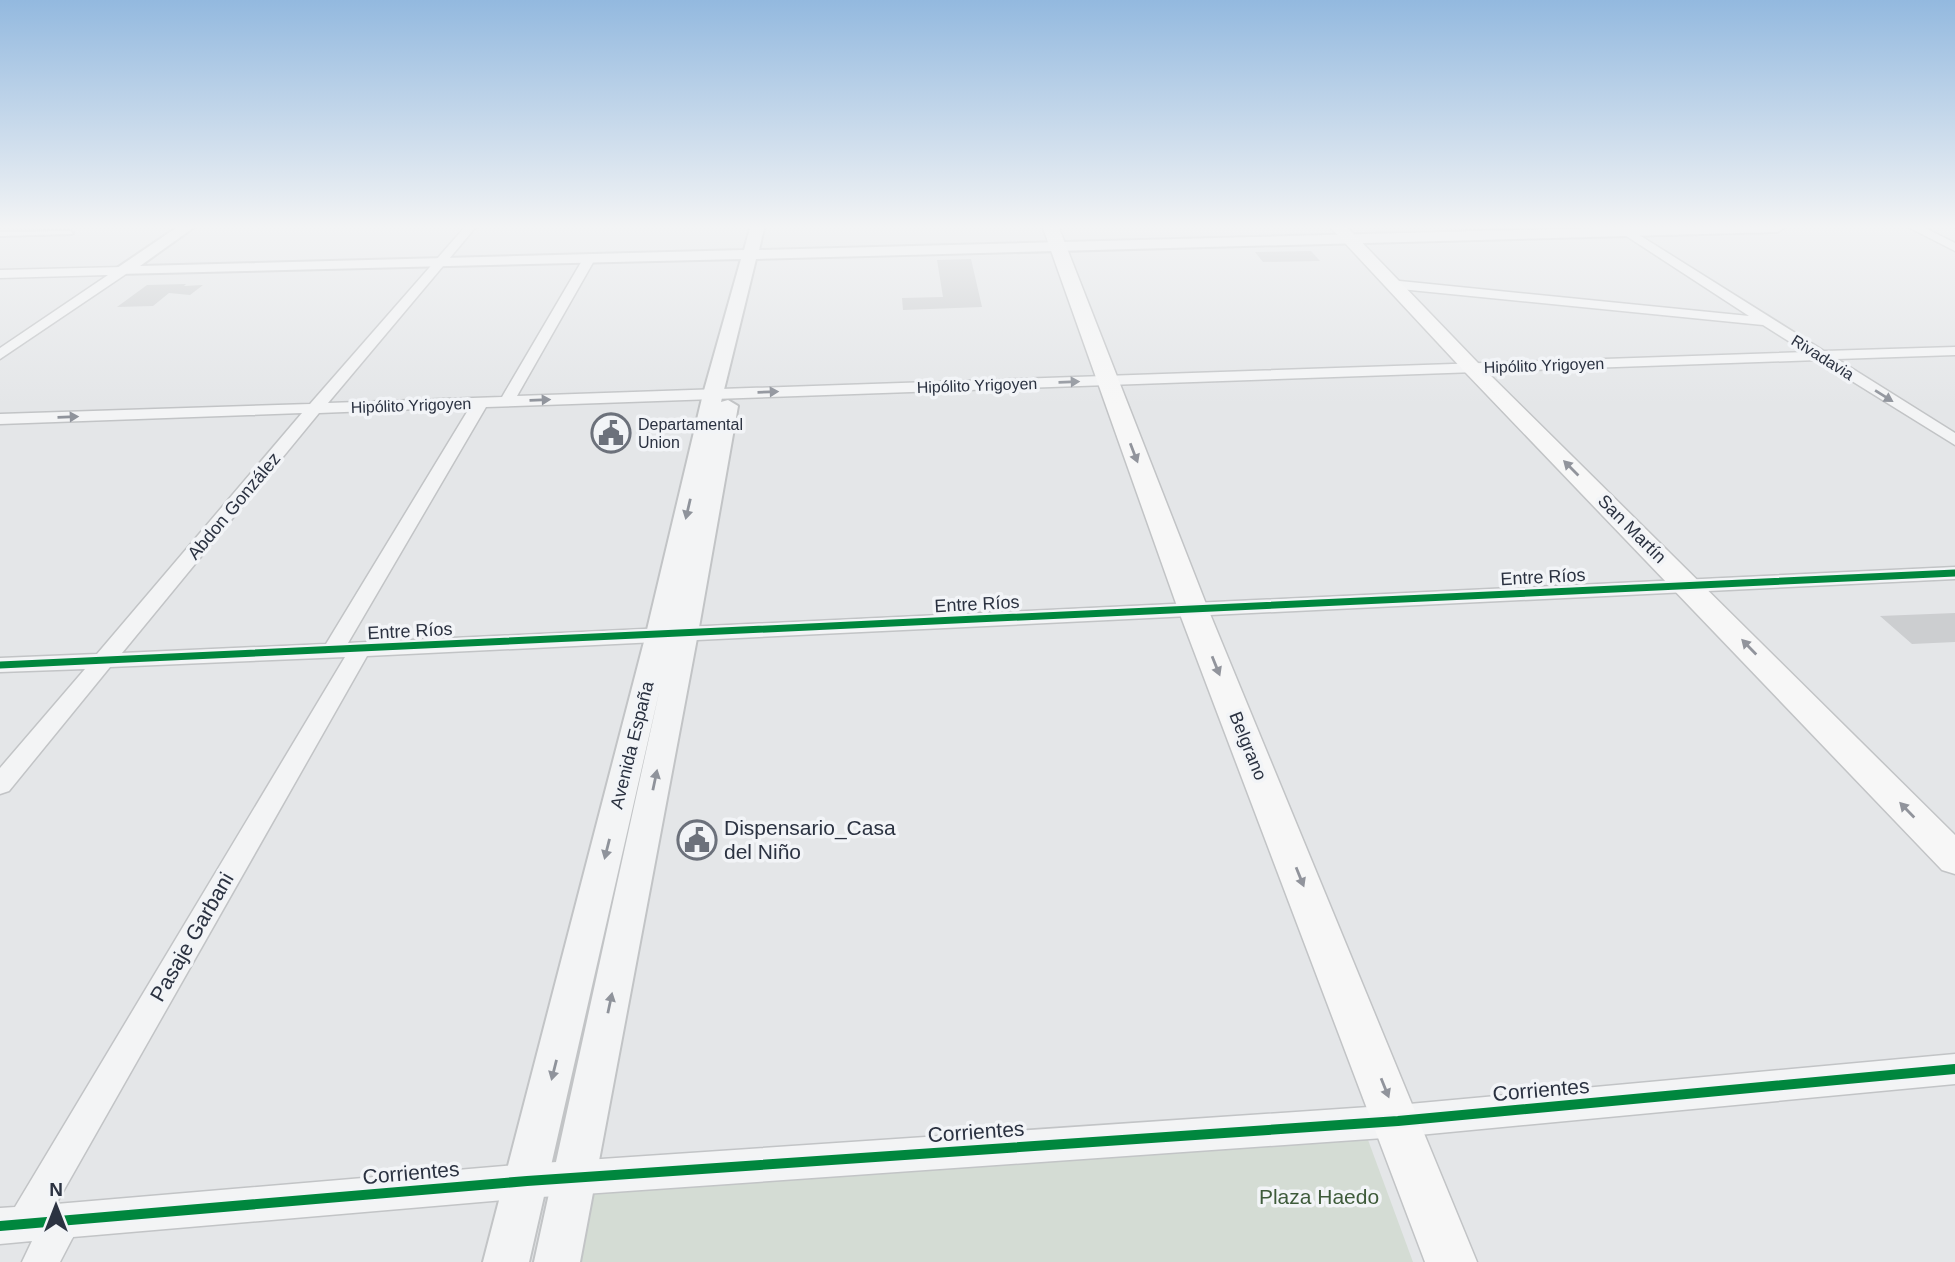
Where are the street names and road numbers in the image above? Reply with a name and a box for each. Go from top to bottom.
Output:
street label: Rivadavia [1788,332,1857,383]
street label: Hipólito Yrigoyen [1483,355,1605,376]
street label: Hipólito Yrigoyen [916,375,1038,396]
street label: Hipólito Yrigoyen [350,395,472,416]
street label: Abdon González [184,449,284,563]
street label: San Martín [1594,491,1670,567]
street label: Entre Ríos [1500,565,1586,589]
street label: Entre Ríos [934,592,1020,616]
street label: Entre Ríos [367,619,453,643]
street label: Avenida España [606,678,658,811]
street label: Belgrano [1225,709,1271,783]
street label: Pasaje Garbani [145,868,238,1005]
street label: Corrientes [1492,1074,1590,1105]
street label: Corrientes [927,1117,1025,1146]
street label: Corrientes [362,1157,460,1188]

